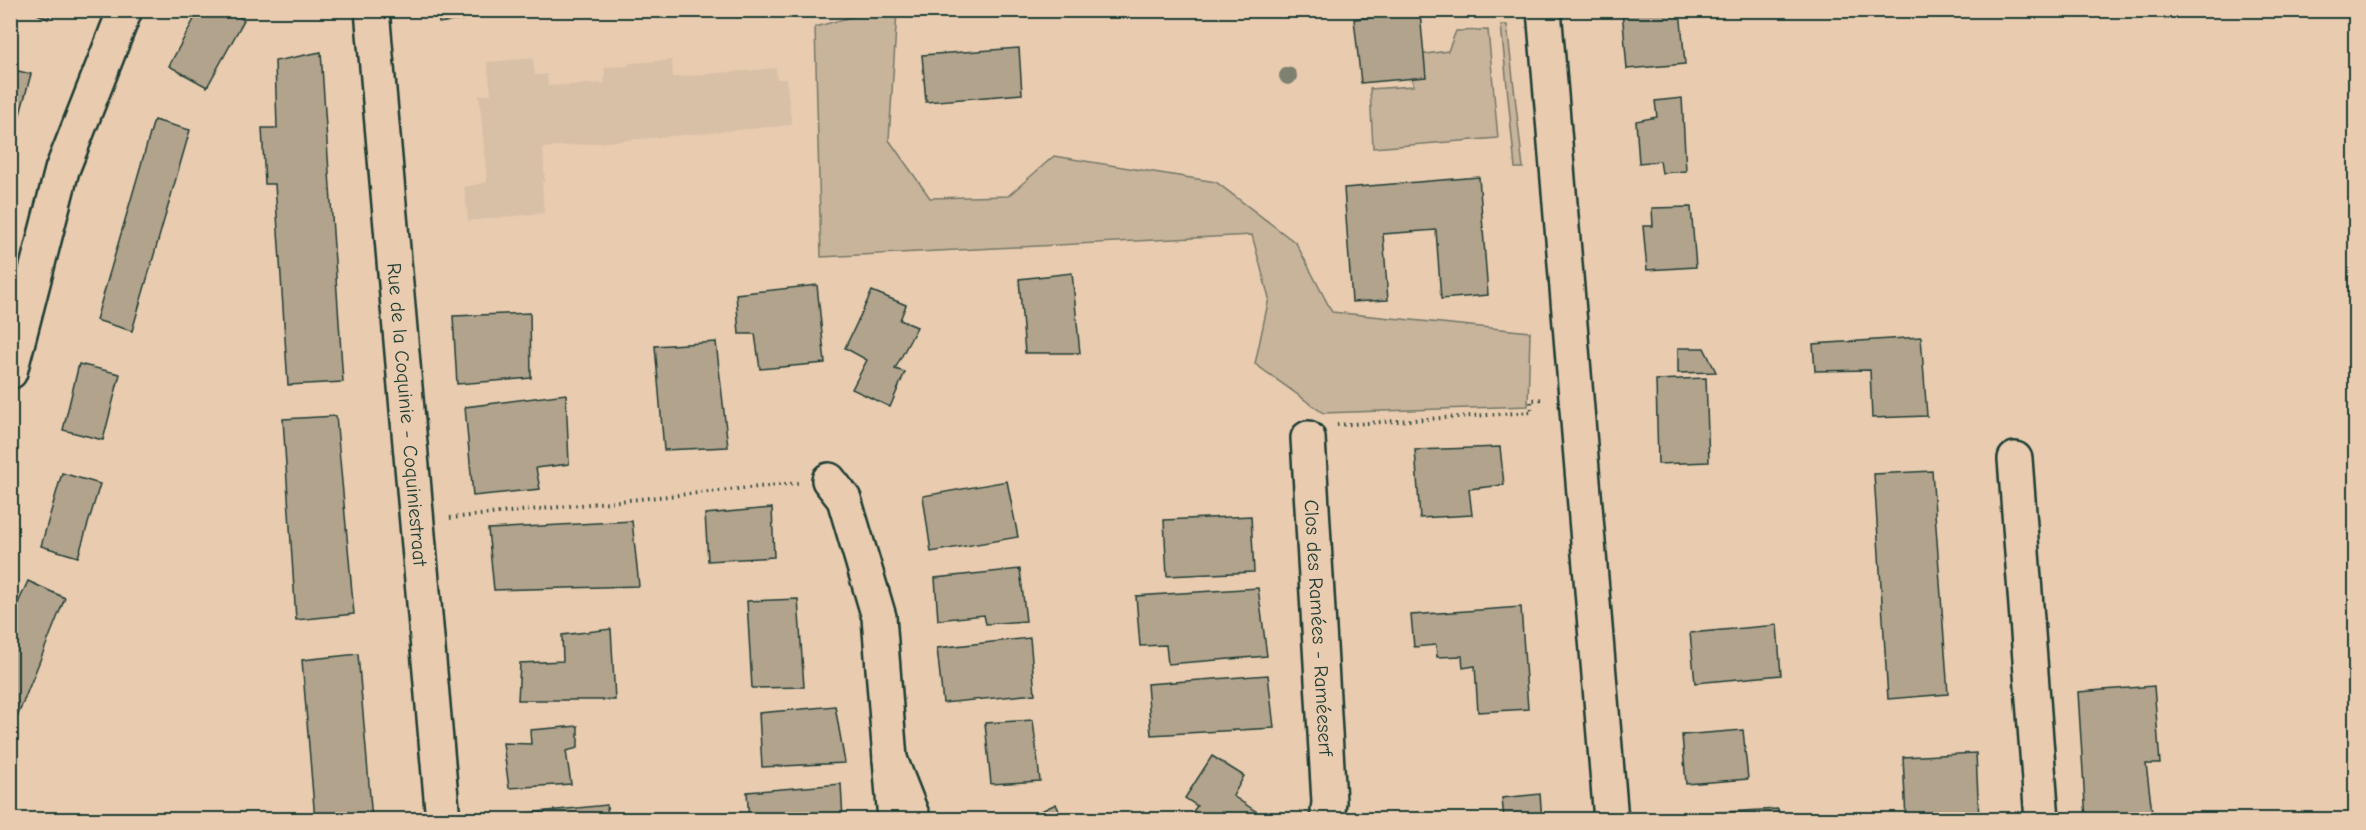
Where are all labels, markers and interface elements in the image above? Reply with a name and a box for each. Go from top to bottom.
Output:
street label: Rue de la Coquinie - Coquiniestraat [383,262,432,568]
street label: Clos des Ramées - Raméeserf [1300,499,1338,758]

